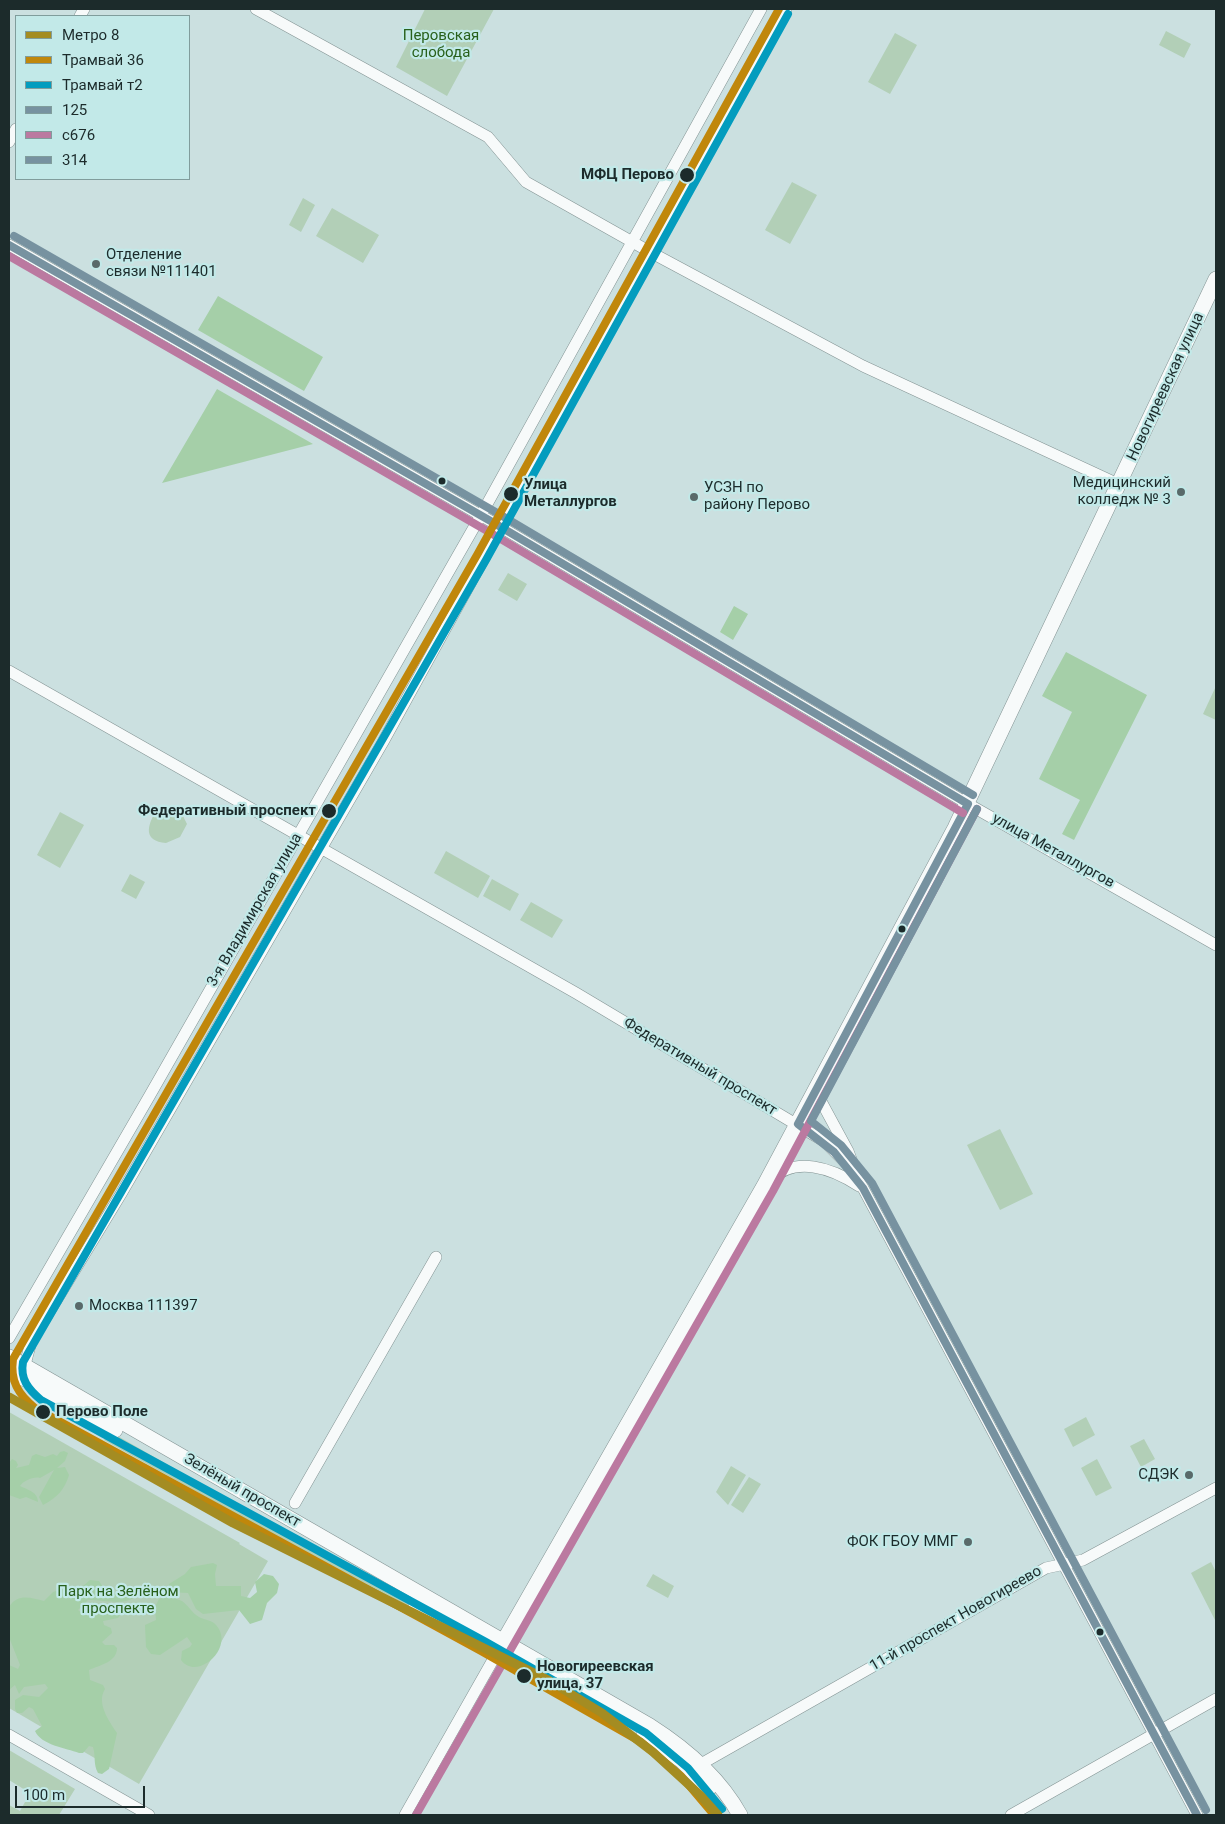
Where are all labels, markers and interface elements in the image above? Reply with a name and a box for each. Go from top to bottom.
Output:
legend [15,15,190,180]
text: Метро 8 [62,26,119,44]
park label: Перовская слобода [403,27,479,62]
text: Трамвай 36 [62,51,144,69]
text: Трамвай т2 [62,76,143,94]
text: 125 [62,101,87,119]
text: с676 [62,126,95,144]
text: 314 [62,151,87,169]
place label: МФЦ Перово [581,166,674,184]
marker: МФЦ Перово [678,166,696,184]
place label: Отделение связи №111401 [106,246,217,281]
marker: Отделение связи №111401 [90,258,102,270]
street label: Новогиреевская улица [1124,310,1208,464]
place label: Медицинский колледж № 3 [1073,474,1171,509]
unlabelled marker [437,476,447,486]
place label: Улица Металлургов [524,476,617,511]
place label: УСЗН по району Перово [704,479,810,514]
marker: Улица Металлургов [502,485,520,503]
marker: Медицинский колледж № 3 [1175,486,1187,498]
marker: УСЗН по району Перово [688,491,700,503]
place label: Федеративный проспект [138,802,316,820]
marker: Федеративный проспект [320,802,338,820]
street label: улица Металлургов [989,810,1117,892]
street label: 3-я Владимирская улица [204,830,306,990]
unlabelled marker [897,924,907,934]
street label: Федеративный проспект [620,1014,780,1120]
place label: Москва 111397 [89,1297,198,1315]
marker: Москва 111397 [73,1300,85,1312]
marker: Перово Поле [34,1403,52,1421]
place label: Перово Поле [56,1403,148,1421]
street label: Зелёный проспект [181,1450,303,1532]
place label: СДЭК [1138,1466,1179,1484]
marker: СДЭК [1183,1469,1195,1481]
place label: ФОК ГБОУ ММГ [847,1533,958,1551]
marker: ФОК ГБОУ ММГ [962,1536,974,1548]
street label: 11-й проспект Новогиреево [867,1562,1045,1676]
park label: Парк на Зелёном проспекте [57,1583,179,1618]
unlabelled marker [1095,1627,1105,1637]
place label: Новогиреевская улица, 37 [537,1658,654,1693]
marker: Новогиреевская улица, 37 [515,1667,533,1685]
scale bar [18,1776,148,1808]
text: 100 m [23,1786,65,1804]

